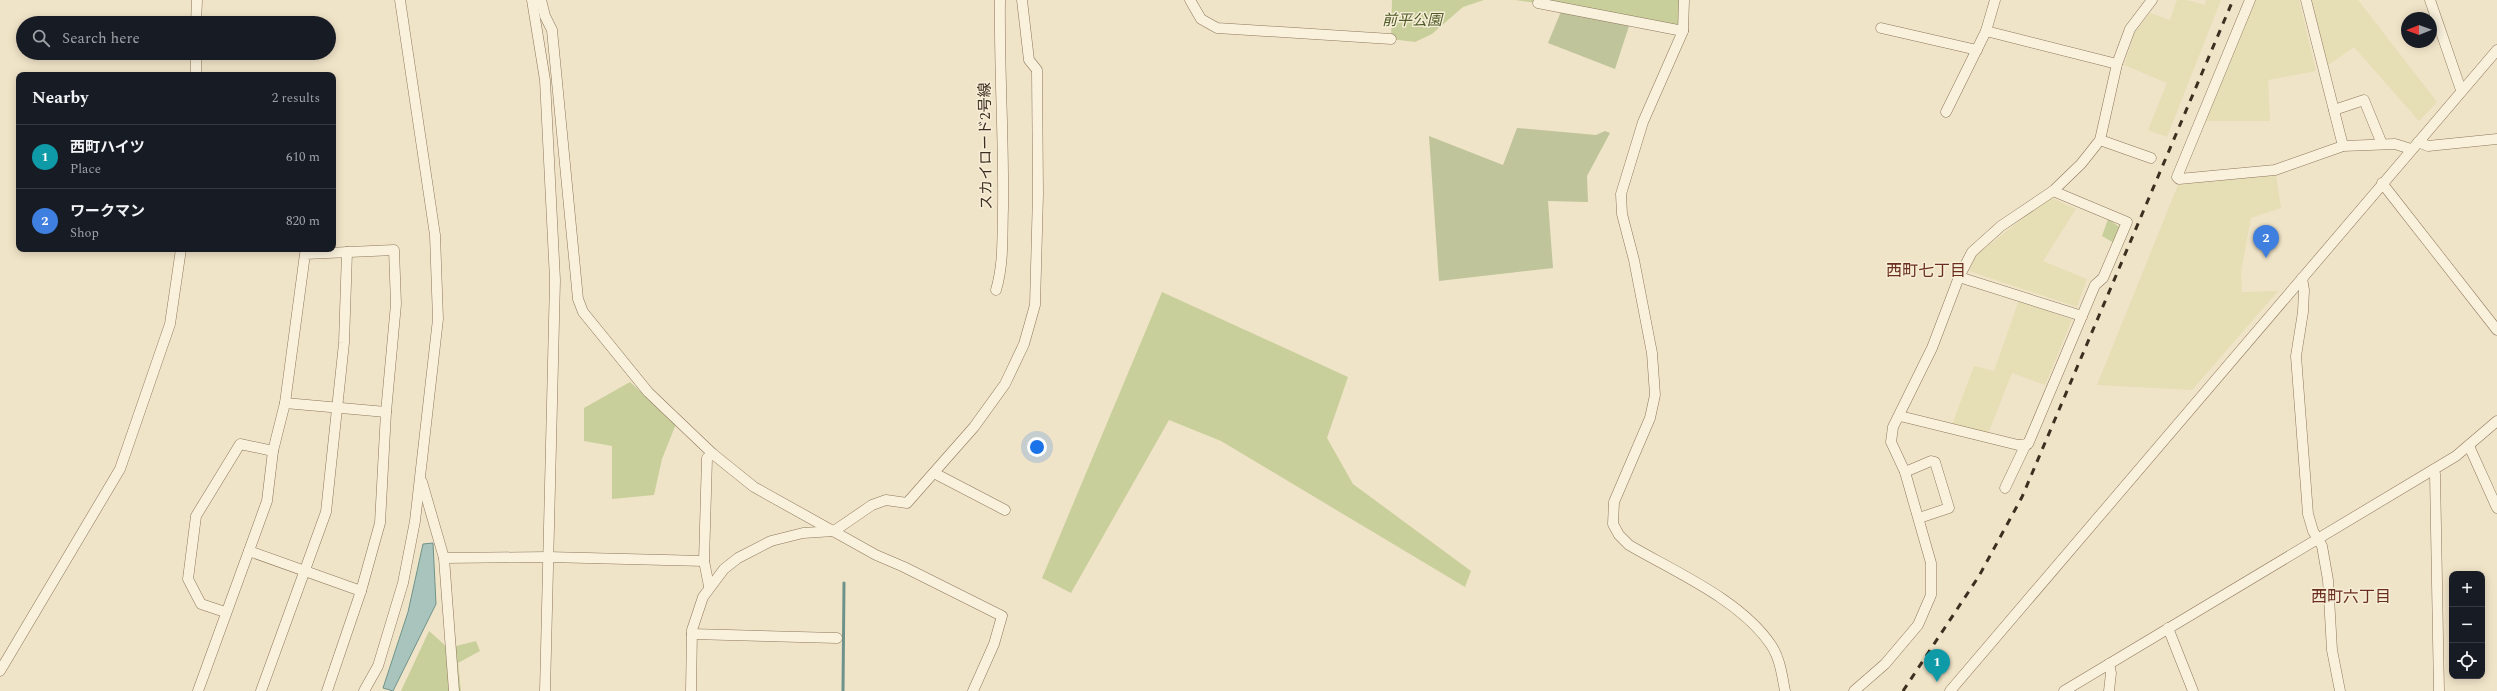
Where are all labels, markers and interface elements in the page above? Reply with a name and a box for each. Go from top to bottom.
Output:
park label: 前平公園 [1382,9,1444,32]
north arrow [2401,12,2437,48]
search box [16,16,336,60]
icon: search [30,27,52,49]
text: Search here [62,27,140,50]
street label: スカイロード2号線 [973,82,999,210]
text: Nearby [32,85,88,111]
text: 2 results [272,88,320,108]
text: 西町ハイツ [70,136,145,159]
text: 1 [41,147,49,167]
text: 610 m [286,147,320,167]
text: Place [70,159,101,179]
text: ワークマン [70,200,145,223]
text: 2 [41,211,49,231]
text: 820 m [286,211,320,231]
text: Shop [70,223,99,243]
pin: 2 [2253,225,2279,258]
district label: 西町七丁目 [1886,259,1966,283]
your location [1027,437,1047,457]
map controls [2449,571,2485,679]
button: + [2449,571,2485,607]
district label: 西町六丁目 [2311,585,2391,609]
button: − [2449,607,2485,643]
button: locate [2449,643,2485,679]
pin: 1 [1924,649,1950,682]

